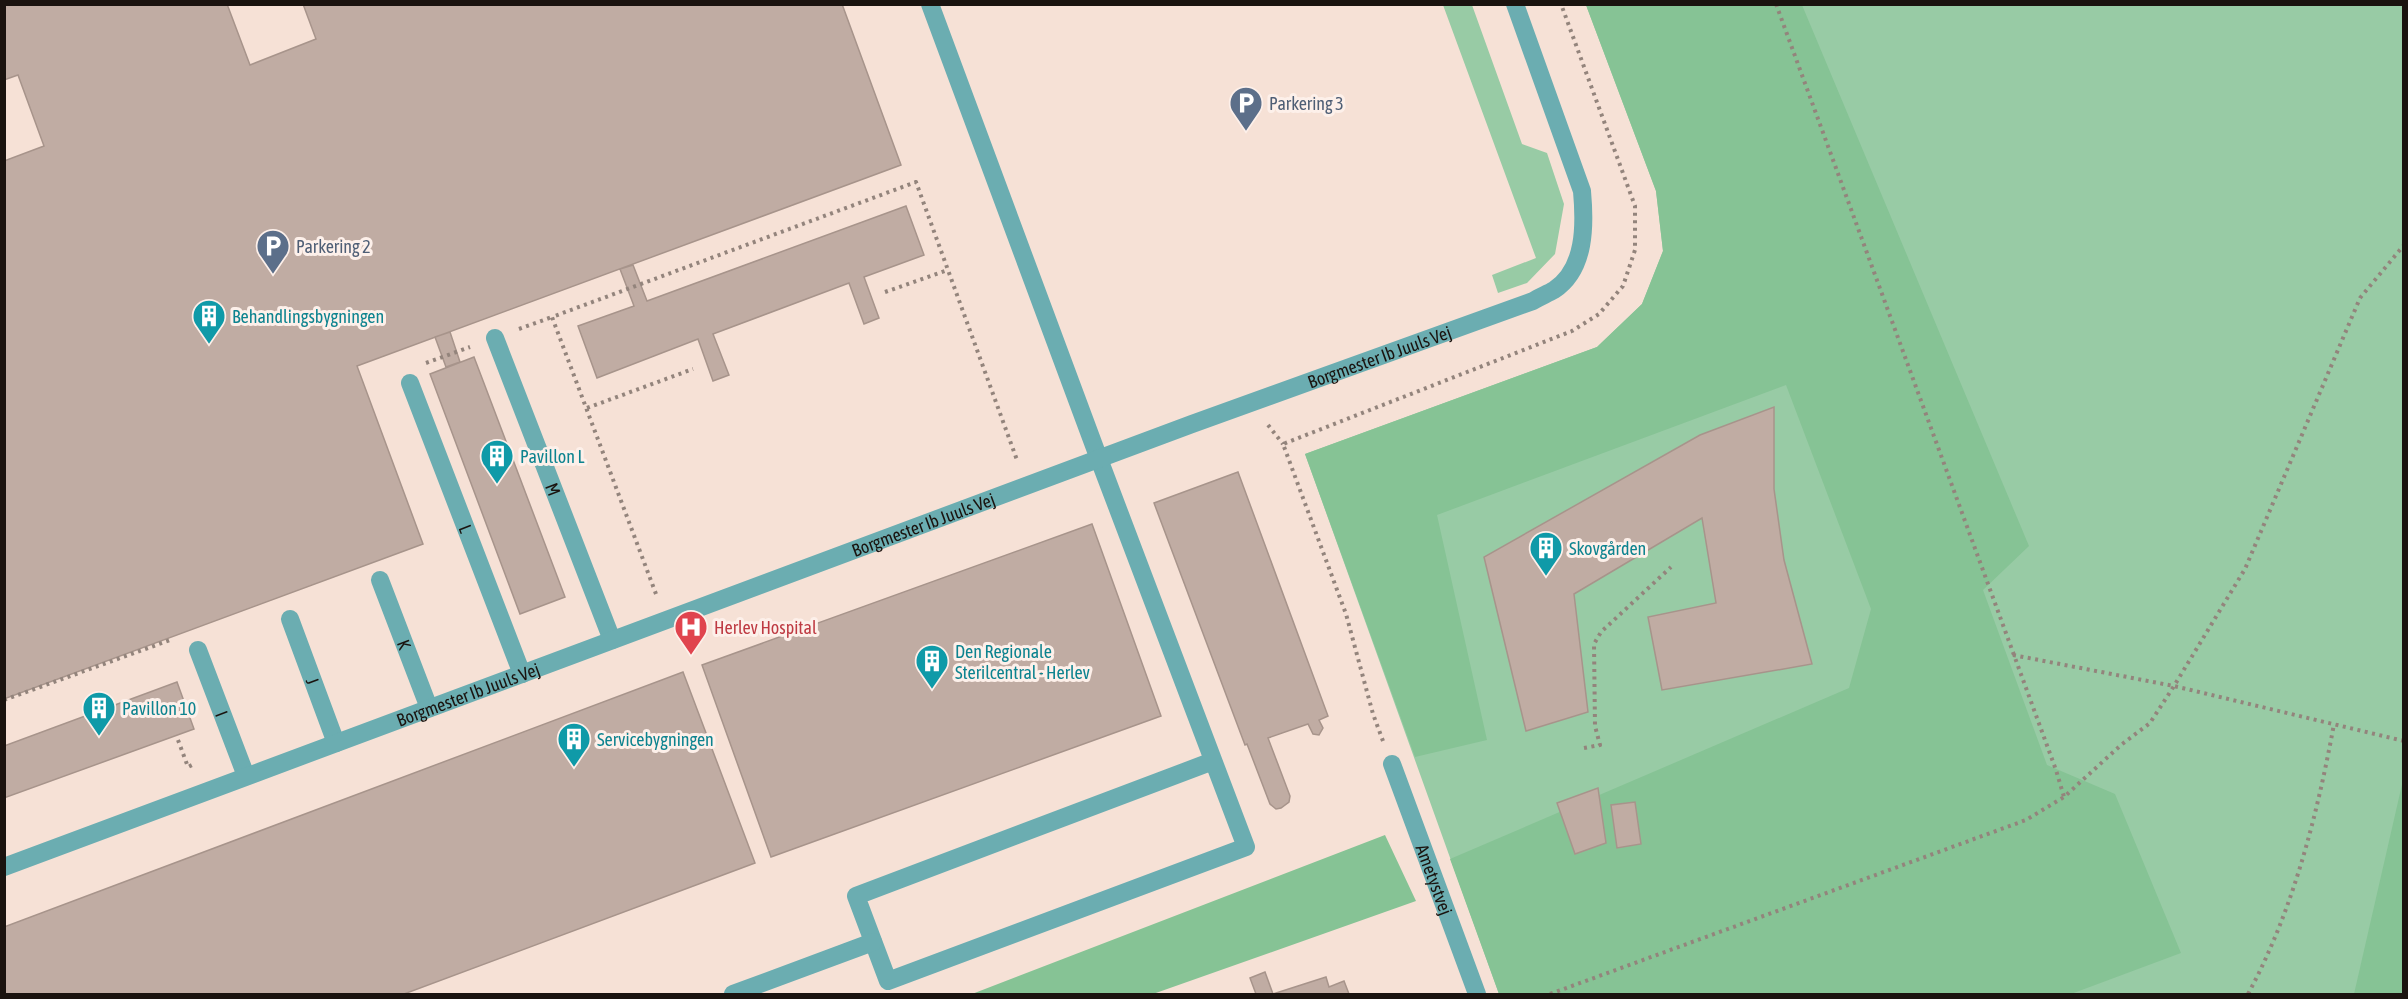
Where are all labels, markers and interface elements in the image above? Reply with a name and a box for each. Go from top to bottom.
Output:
parking icon: Parkering 3 [1228,85,1264,132]
place label: Parkering 3 [1269,93,1344,114]
parking icon: Parkering 2 [255,228,291,275]
place label: Parkering 2 [296,236,371,257]
building icon: Behandlingsbygningen [191,298,227,345]
place label: Behandlingsbygningen [232,306,384,327]
street label: Borgmester Ib Juuls Vej [1305,321,1454,392]
building icon: Pavillon L [479,438,515,485]
place label: Pavillon L [520,446,584,467]
street label: M [542,480,565,498]
street label: Borgmester Ib Juuls Vej [849,488,998,560]
street label: L [455,522,477,536]
building icon: Skovgården [1528,530,1564,577]
place label: Skovgården [1569,538,1646,559]
hospital icon: Herlev Hospital [673,609,709,656]
place label: Herlev Hospital [714,617,817,638]
street label: K [393,637,416,652]
place label: Den Regionale Sterilcentral - Herlev [955,641,1090,683]
building icon: Den Regionale Sterilcentral - Herlev [914,643,950,690]
street label: Borgmester Ib Juuls Vej [393,658,542,730]
street label: J [302,675,324,687]
building icon: Pavillon 10 [81,690,117,737]
place label: Pavillon 10 [122,698,196,719]
street label: I [212,708,233,719]
building icon: Servicebygningen [556,721,592,768]
place label: Servicebygningen [597,729,714,750]
street label: Ametystvej [1412,841,1457,918]

